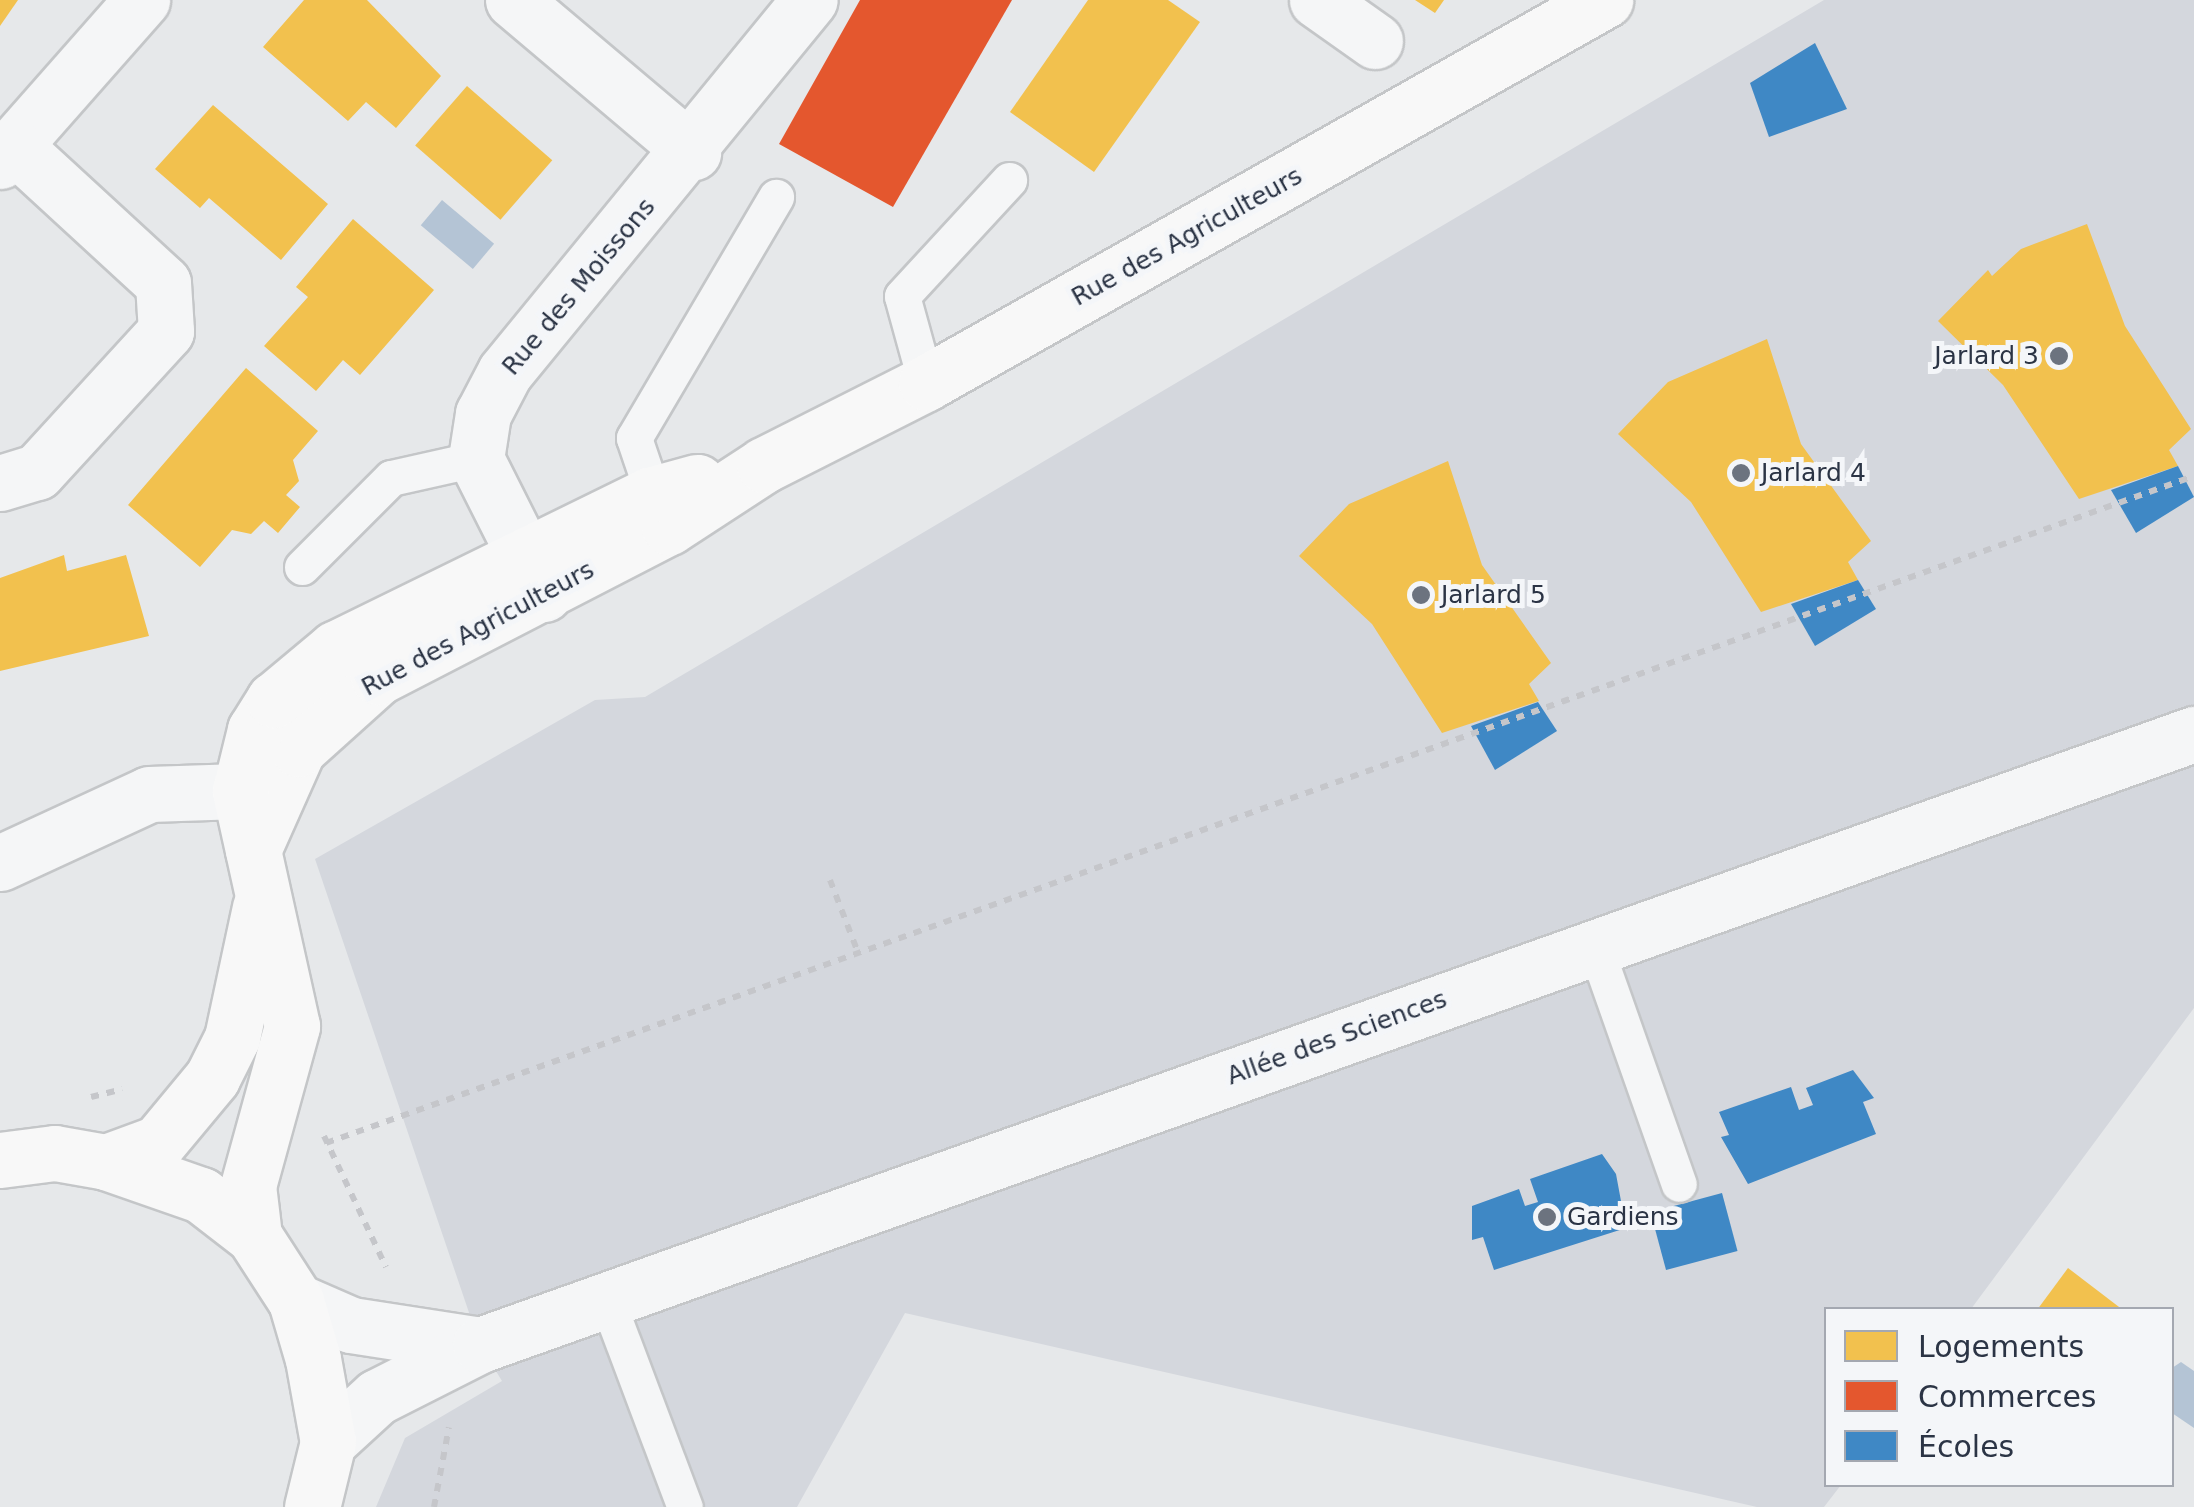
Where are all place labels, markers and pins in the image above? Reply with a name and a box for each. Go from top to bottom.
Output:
place label: Jarlard 3 [1934,341,2039,371]
marker: Jarlard 3 [2048,345,2070,367]
place label: Jarlard 4 [1761,458,1866,488]
marker: Jarlard 4 [1730,462,1752,484]
place label: Jarlard 5 [1441,580,1546,610]
marker: Jarlard 5 [1410,584,1432,606]
place label: Gardiens [1567,1202,1679,1232]
marker: Gardiens [1536,1206,1558,1228]

